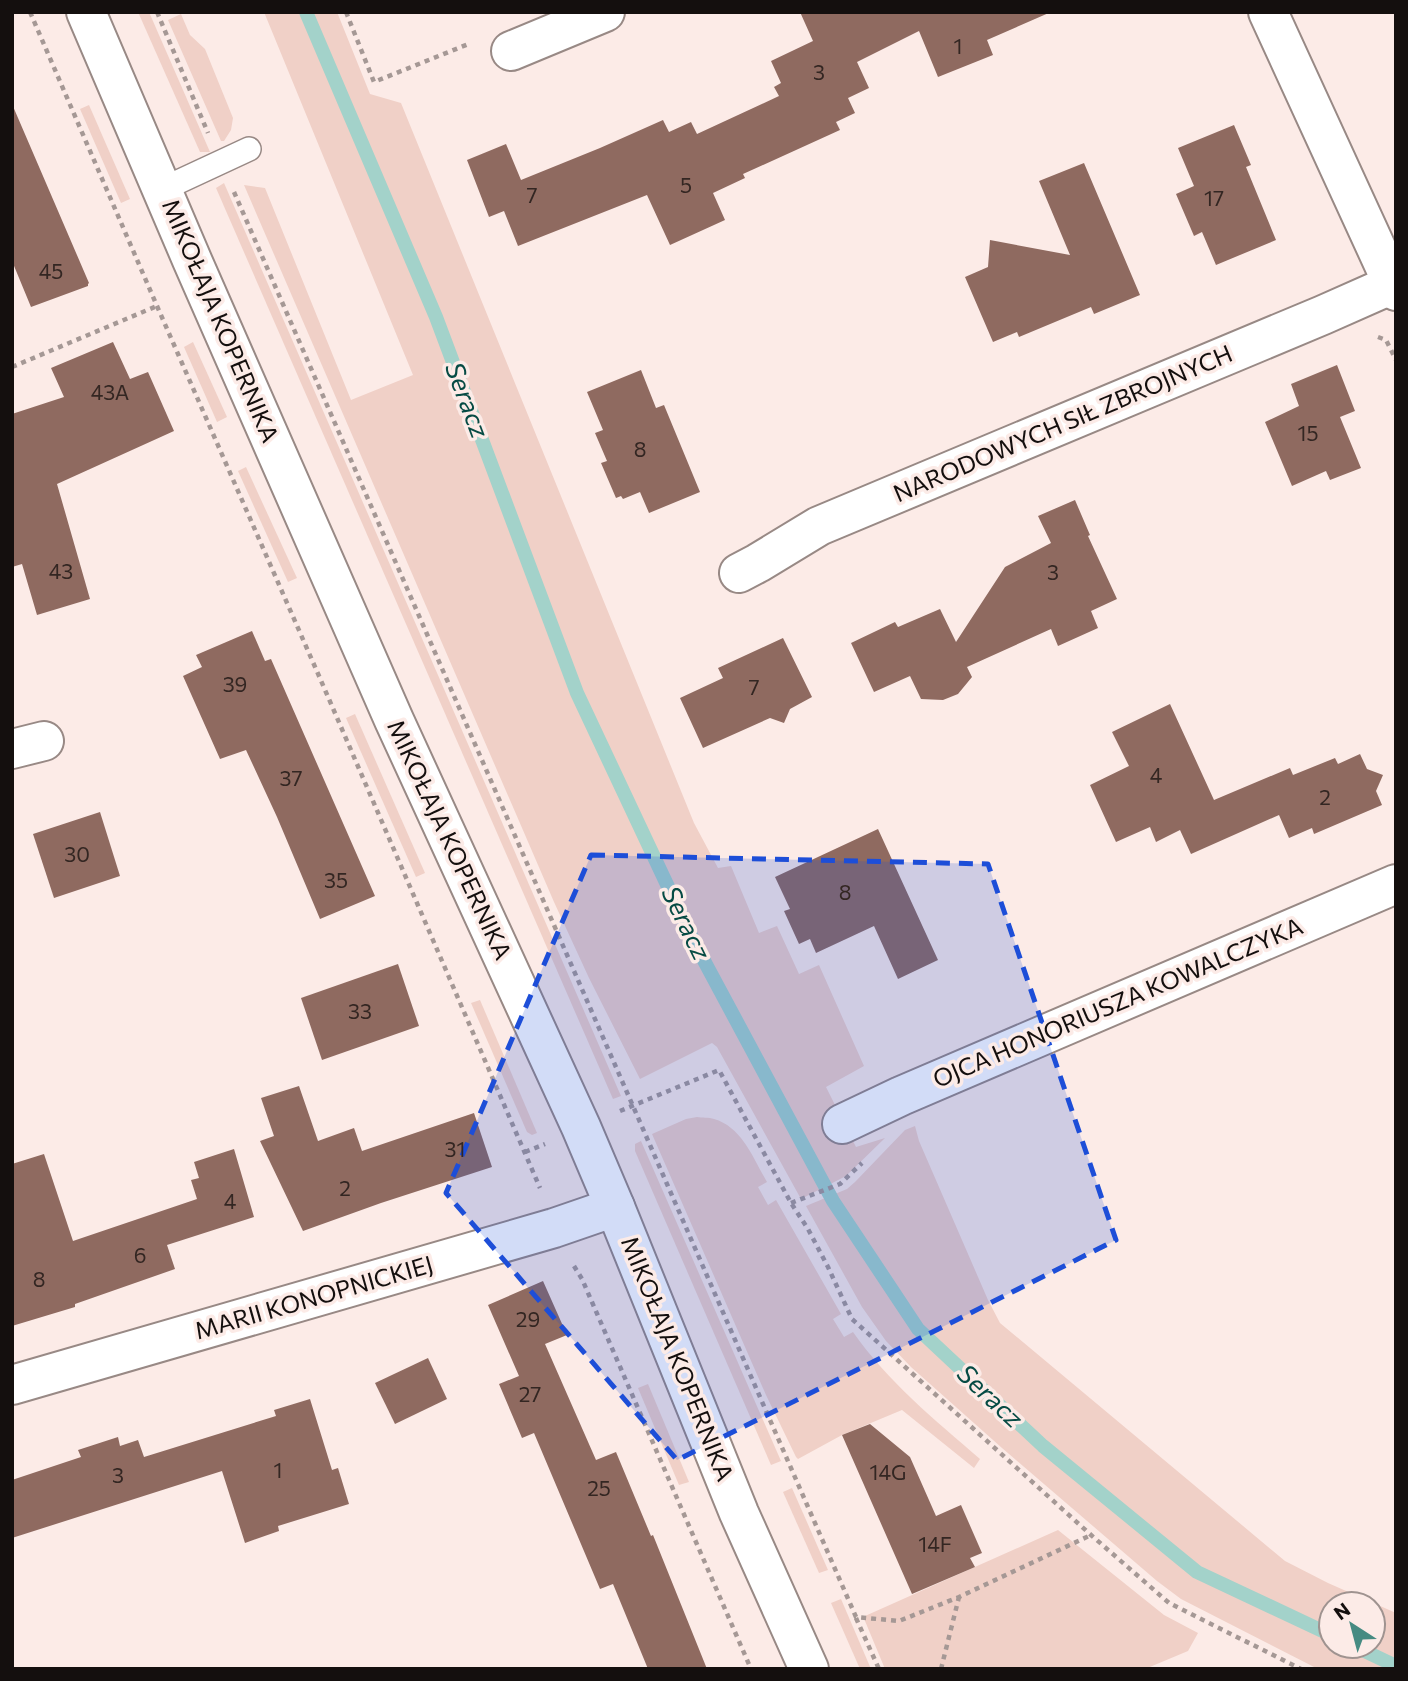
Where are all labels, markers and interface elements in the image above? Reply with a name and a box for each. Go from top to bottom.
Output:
house number: 1 [954,33,962,58]
house number: 3 [813,59,825,84]
house number: 5 [680,172,692,197]
house number: 7 [526,182,538,207]
house number: 17 [1204,185,1224,210]
street label: MIKOŁAJA KOPERNIKA [157,194,286,446]
house number: 45 [39,258,63,283]
street label: NARODOWYCH SIŁ ZBROJNYCH [889,338,1236,507]
water label: Seracz [440,357,497,442]
house number: 43A [91,379,129,404]
house number: 15 [1297,420,1319,445]
house number: 8 [634,436,646,461]
house number: 43 [49,558,73,583]
house number: 3 [1047,559,1059,584]
house number: 39 [223,671,247,696]
house number: 7 [748,674,760,699]
street label: MIKOŁAJA KOPERNIKA [382,715,519,964]
house number: 4 [1150,762,1163,787]
house number: 37 [280,765,302,790]
house number: 2 [1319,784,1331,809]
house number: 30 [64,841,90,866]
house number: 35 [324,867,348,892]
house number: 8 [839,879,851,904]
water label: Seracz [656,880,719,964]
street label: OJCA HONORIUSZA KOWALCZYKA [928,910,1307,1093]
house number: 33 [348,998,372,1023]
house number: 31 [445,1136,465,1161]
house number: 2 [339,1175,351,1200]
house number: 4 [224,1188,237,1213]
street label: MIKOŁAJA KOPERNIKA [616,1232,741,1485]
house number: 6 [134,1242,146,1267]
street label: MARII KONOPNICKIEJ [191,1249,436,1344]
house number: 8 [33,1266,45,1291]
house number: 29 [516,1306,540,1331]
water label: Seracz [952,1357,1030,1433]
house number: 27 [519,1381,541,1406]
house number: 1 [274,1457,282,1482]
house number: 14G [870,1459,906,1484]
house number: 3 [112,1462,124,1487]
house number: 25 [587,1475,611,1500]
house number: 14F [918,1531,952,1556]
north arrow [1317,1590,1387,1660]
text: N [1329,1597,1354,1624]

